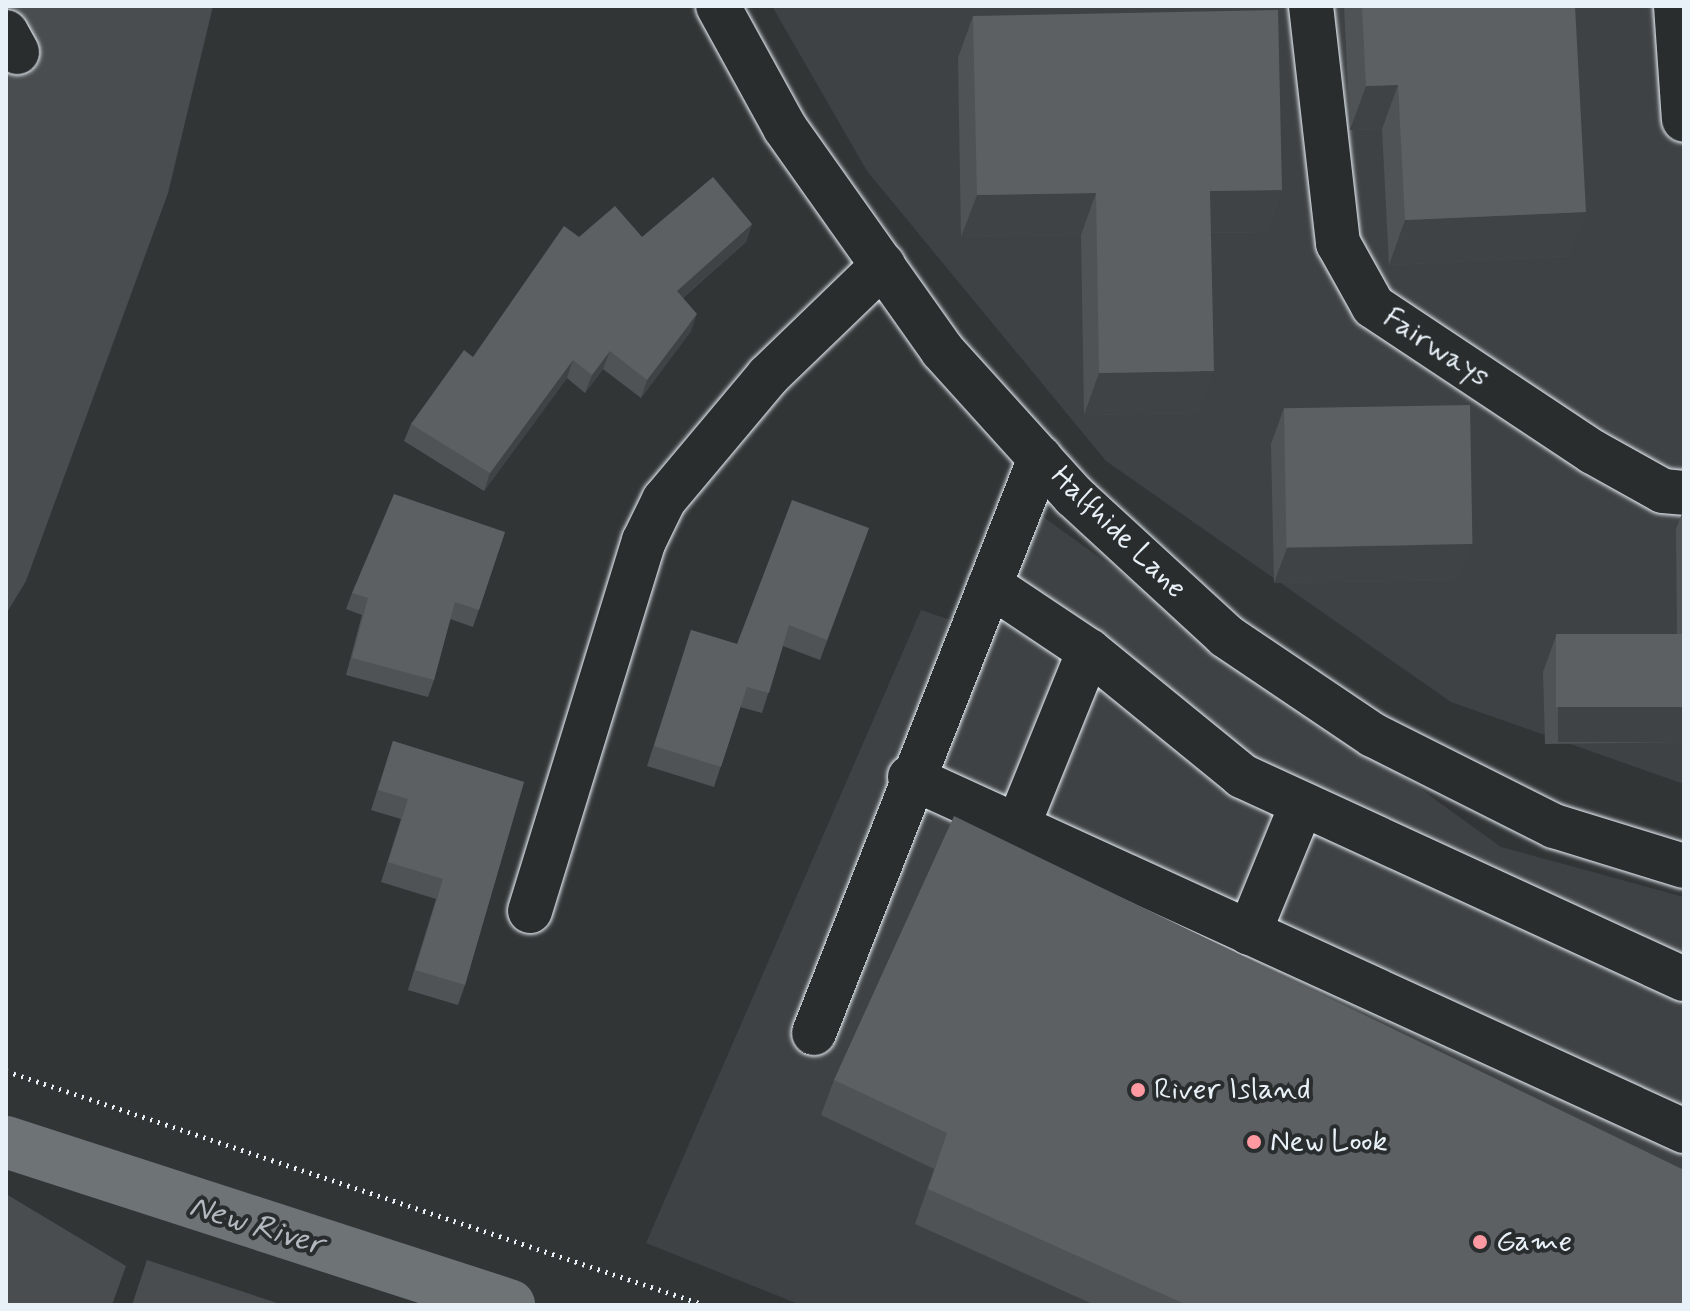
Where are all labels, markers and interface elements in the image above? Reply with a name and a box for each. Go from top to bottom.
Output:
street label: Fairways [1376,300,1496,396]
street label: Halfhide Lane [1042,458,1194,608]
place label: River Island [1154,1072,1316,1108]
marker: River Island [1129,1081,1147,1099]
place label: New Look [1270,1124,1391,1160]
marker: New Look [1245,1133,1263,1151]
water label: New River [185,1188,327,1264]
place label: Game [1496,1224,1572,1260]
marker: Game [1471,1233,1489,1251]

